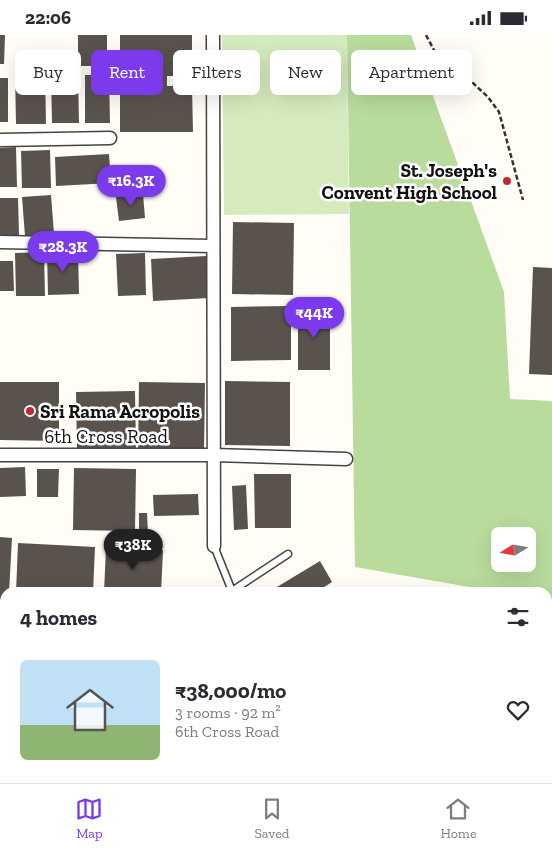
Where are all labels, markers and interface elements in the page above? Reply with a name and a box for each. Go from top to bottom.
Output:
text: 22:06 [25,6,71,29]
chip: Buy [15,50,81,95]
chip: Rent [91,50,163,95]
chip: Filters [173,50,260,95]
chip: New [270,50,341,95]
chip: Apartment [351,50,472,95]
place label: St. Joseph's Convent High School [321,159,498,204]
pin: ₹16.3K [90,165,172,207]
text: ₹16.3K [108,171,154,190]
marker: St. Joseph's Convent High School [501,175,513,187]
pin: ₹28.3K [22,231,104,273]
text: ₹28.3K [39,237,87,256]
pin: ₹44K [284,297,344,339]
text: ₹44K [295,303,333,322]
place label: Sri Rama Acropolis [40,400,200,423]
marker: Sri Rama Acropolis [24,405,36,417]
street label: 6th Cross Road [44,425,168,448]
north arrow [491,527,536,573]
map controls [491,527,536,572]
pin: ₹38K [103,529,163,571]
text: ₹38K [115,535,151,554]
icon: filters [504,603,532,631]
text: 4 homes [20,605,97,630]
text: ₹38,000/mo [175,678,286,703]
icon: home [60,680,120,740]
icon: heart [504,696,532,724]
text: 3 rooms · 92 m² [175,703,281,722]
text: 6th Cross Road [175,722,279,741]
tab: Map [75,795,103,842]
tab: Saved [254,795,290,842]
tab: Home [440,795,477,842]

